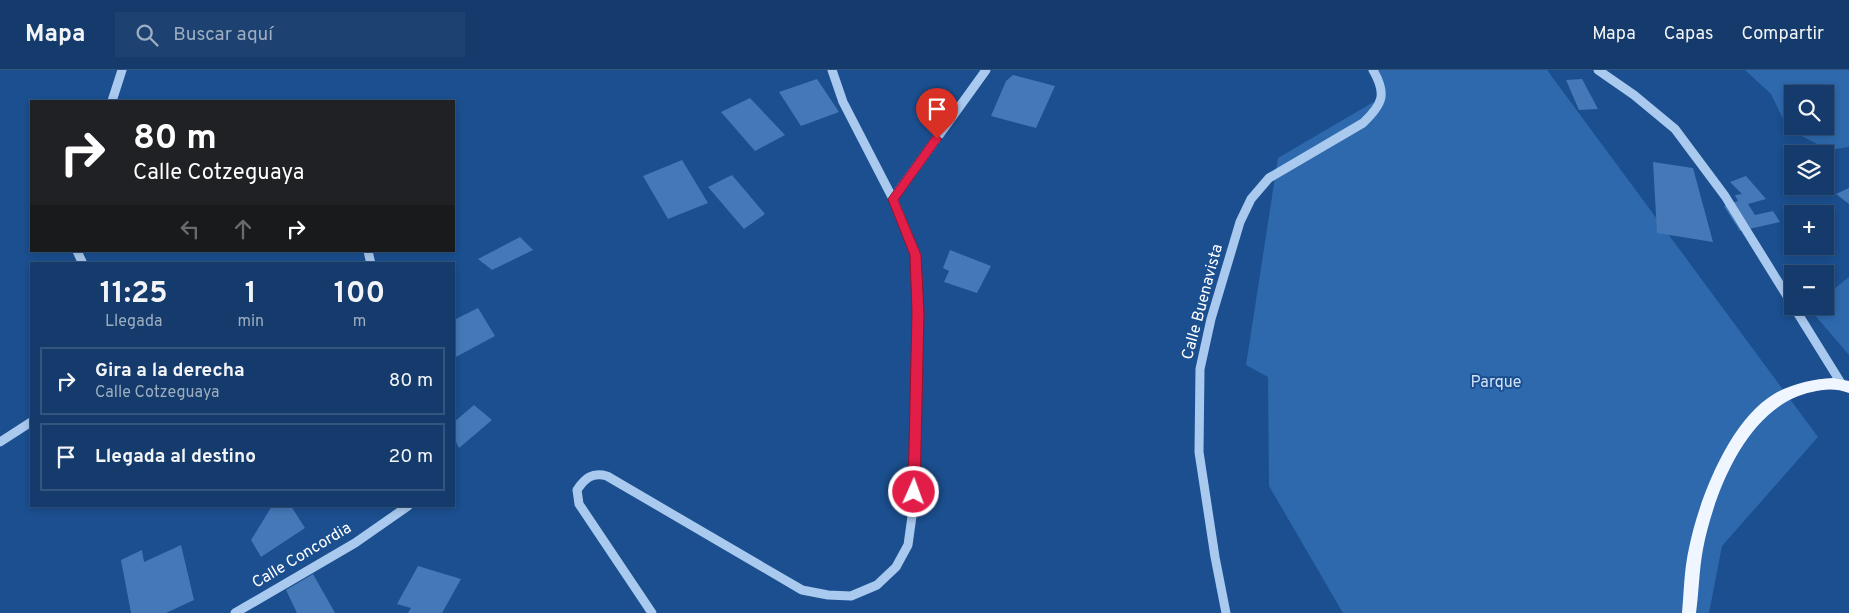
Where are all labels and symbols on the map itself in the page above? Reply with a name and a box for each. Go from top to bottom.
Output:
pin [916,88,958,139]
street label: Calle Buenavista [1178,242,1228,362]
park label: Parque [1471,373,1521,393]
position arrow [887,465,939,517]
street label: Calle Concordia [249,519,355,593]

